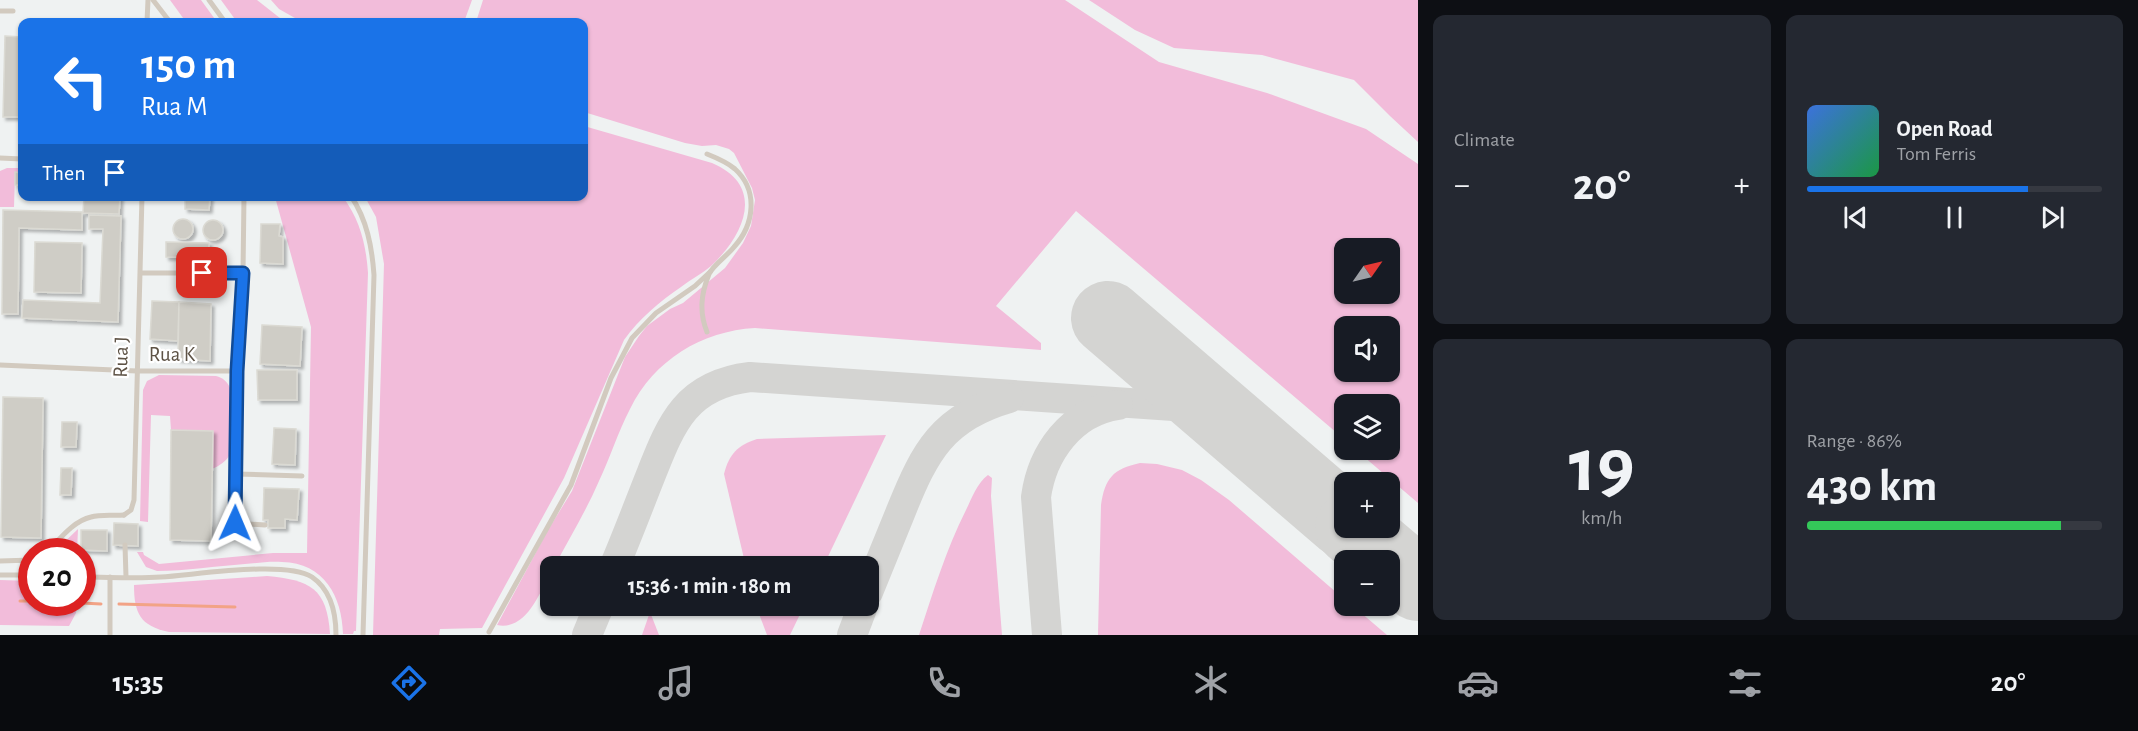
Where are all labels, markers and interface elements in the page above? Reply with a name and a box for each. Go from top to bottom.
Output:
icon: left [42,42,120,120]
text: 150 m [141,44,236,86]
text: Rua M [141,93,207,120]
text: Open Road [1897,118,1993,140]
text: Climate [1454,130,1515,150]
text: Tom Ferris [1897,144,1976,164]
icon: arrive [98,156,131,189]
text: Then [42,162,86,184]
text: 20° [1573,163,1631,208]
text: − [1454,169,1470,202]
text: + [1734,169,1749,202]
icon: previous [1839,201,1872,234]
icon: pause [1938,201,1971,234]
icon: next [2036,201,2069,234]
north arrow [1334,238,1400,304]
map controls [1334,238,1400,616]
pin [176,247,227,298]
icon: arrive [185,256,218,289]
button: sound [1334,316,1400,382]
street label: Rua J [110,336,132,378]
street label: Rua K [149,344,196,365]
button: layers [1334,394,1400,460]
text: 19 [1569,428,1635,506]
text: Range · 86% [1807,431,1902,451]
text: 430 km [1807,464,1937,509]
button: + [1334,472,1400,538]
position arrow [203,491,267,555]
text: km/h [1581,508,1622,528]
speed limit sign: 20 [18,538,96,616]
button: − [1334,550,1400,616]
text: 15:36 · 1 min · 180 m [628,575,791,597]
icon: directions [388,662,430,704]
icon: music [655,662,697,704]
icon: phone [923,662,965,704]
icon: climate [1190,662,1232,704]
icon: car [1457,662,1499,704]
icon: filters [1724,662,1766,704]
text: 15:35 [113,669,163,696]
text: 20° [1991,669,2025,696]

